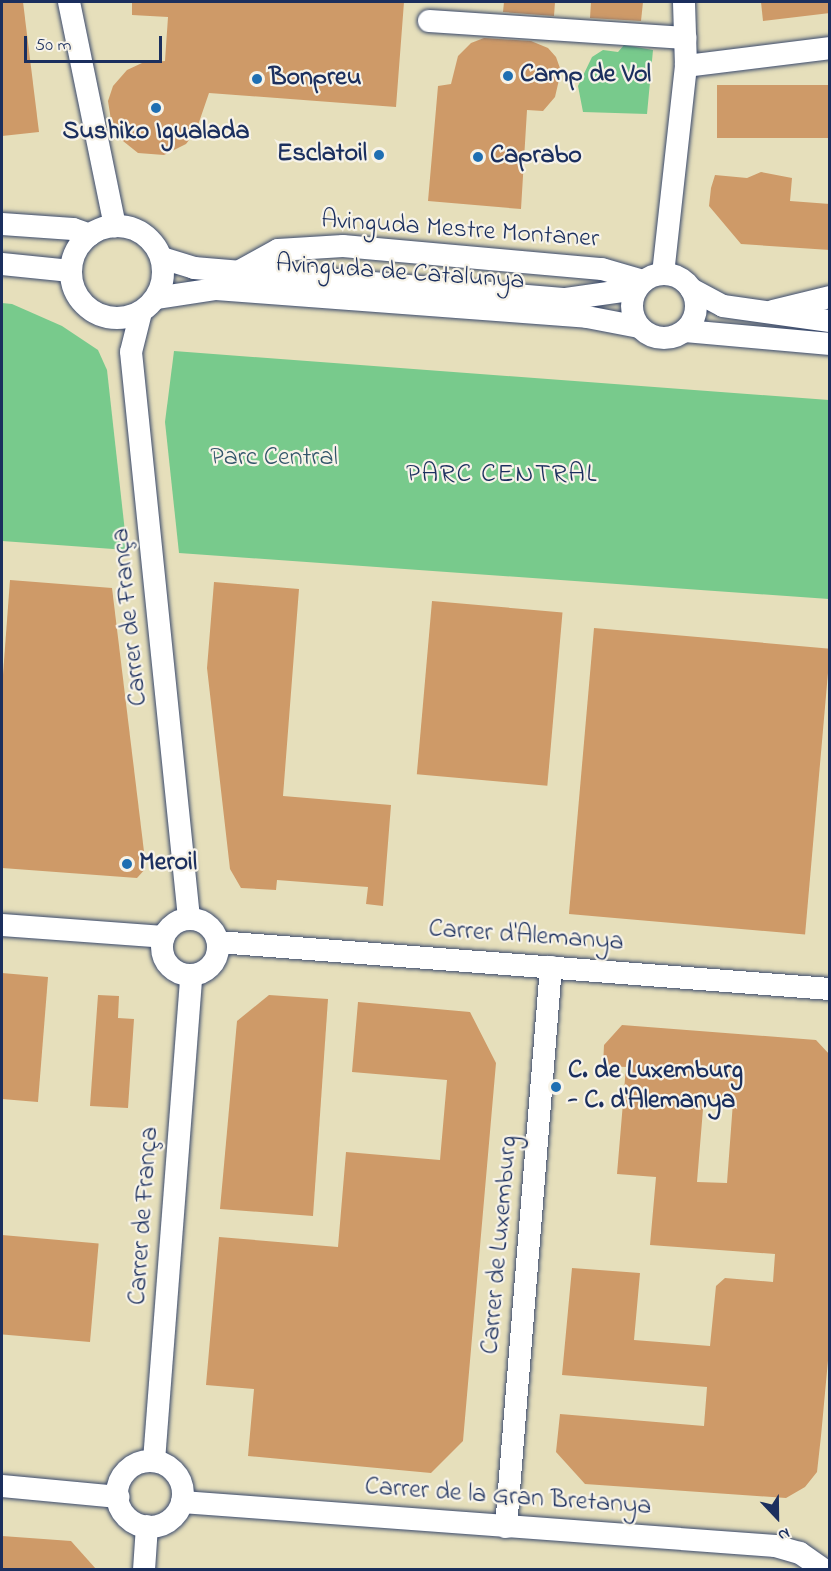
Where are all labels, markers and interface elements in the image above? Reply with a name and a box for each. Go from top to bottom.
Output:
scale bar [27,24,165,62]
text: 50 m [35,33,72,59]
place label: Camp de Vol [520,60,651,92]
place label: Bonpreu [269,63,361,95]
marker: Camp de Vol [501,69,515,83]
marker: Bonpreu [250,72,264,86]
marker: Sushiko Igualada [149,101,163,115]
place label: Sushiko Igualada [63,117,249,149]
place label: Esclatoil [277,139,367,171]
place label: Caprabo [490,141,582,173]
marker: Esclatoil [372,148,386,162]
marker: Caprabo [471,150,485,164]
street label: Avinguda Mestre Montaner [320,206,600,256]
street label: Avinguda de Catalunya [274,250,526,298]
park label: Parc Central [210,443,338,475]
district label: PARC CENTRAL [406,459,598,491]
street label: Carrer de França [106,527,156,707]
place label: Meroil [139,848,197,880]
marker: Meroil [120,857,134,871]
street label: Carrer d'Alemanya [427,915,625,959]
place label: C. de Luxemburg - C. d'Alemanya [568,1056,743,1118]
marker: C. de Luxemburg - C. d'Alemanya [549,1080,563,1094]
street label: Carrer de França [123,1126,167,1306]
street label: Carrer de Luxemburg [476,1134,526,1356]
street label: Carrer de la Gran Bretanya [364,1472,652,1524]
north arrow [747,1487,807,1547]
text: N [774,1521,793,1547]

